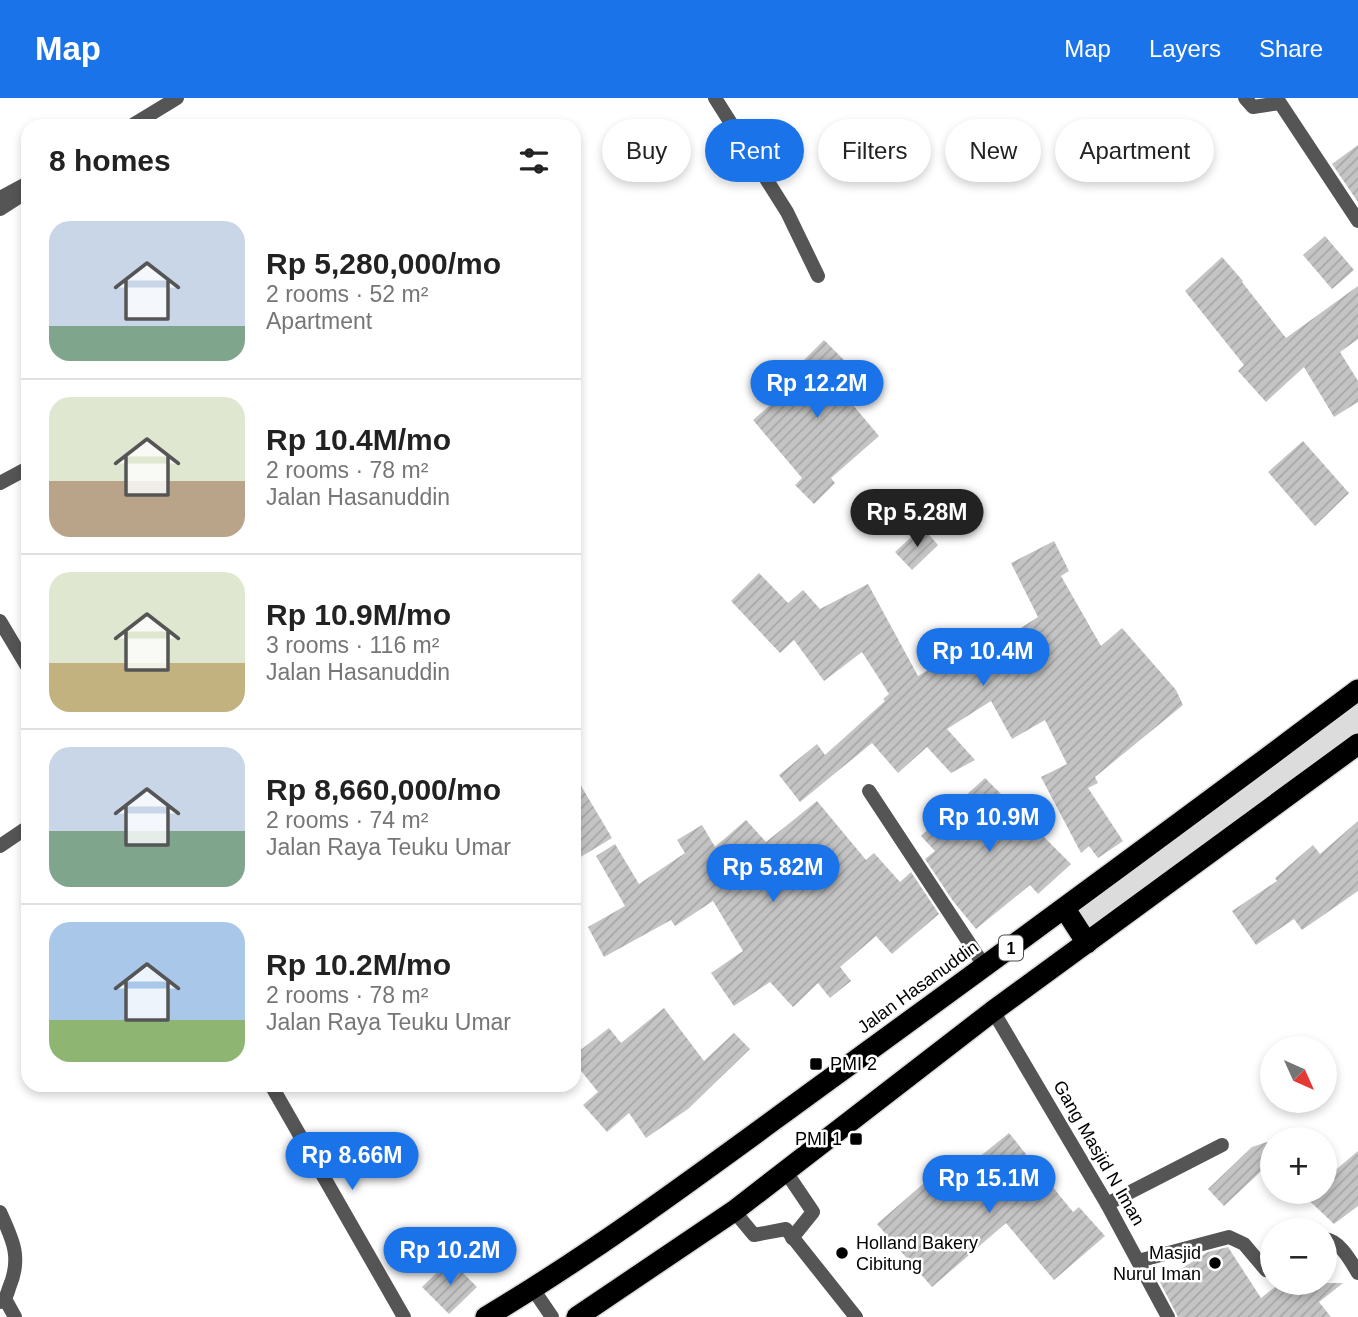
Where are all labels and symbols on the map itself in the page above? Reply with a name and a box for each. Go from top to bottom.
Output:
pin: Rp 12.2M [745,360,889,420]
pin: Rp 5.28M [845,490,989,549]
pin: Rp 10.4M [911,628,1055,688]
pin: Rp 10.9M [917,794,1061,854]
pin: Rp 5.82M [701,844,845,904]
road number: 1 [999,936,1023,960]
street label: Jalan Hasanuddin [854,937,982,1037]
north arrow [1260,1036,1337,1113]
place label: PMI 2 [830,1054,877,1074]
marker: PMI 2 [808,1056,824,1072]
street label: Gang Masjid N Iman [1049,1077,1149,1229]
place label: PMI 1 [795,1129,842,1149]
marker: PMI 1 [848,1131,864,1147]
pin: Rp 8.66M [280,1132,424,1192]
pin: Rp 15.1M [917,1156,1061,1215]
pin: Rp 10.2M [378,1228,522,1287]
place label: Holland Bakery Cibitung [856,1233,978,1274]
place label: Masjid Nurul Iman [1113,1243,1201,1284]
marker: Holland Bakery Cibitung [834,1245,850,1261]
marker: Masjid Nurul Iman [1207,1255,1223,1271]

